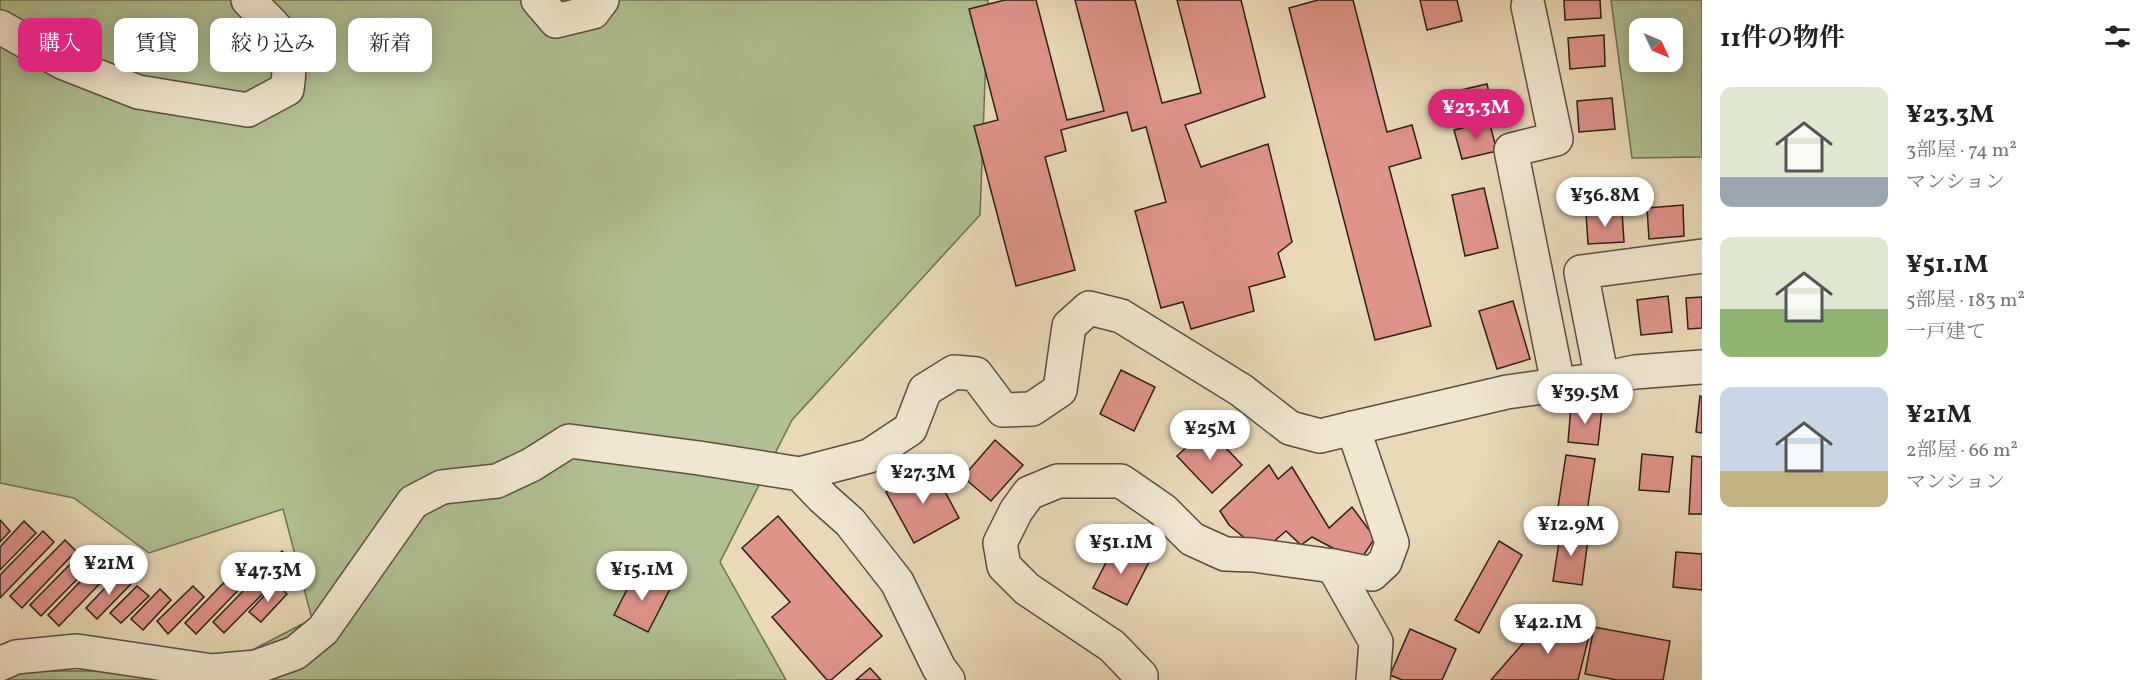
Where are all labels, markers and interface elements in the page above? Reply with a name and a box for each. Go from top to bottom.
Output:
chip: 購入 [18,18,102,72]
chip: 賃貸 [114,18,198,72]
chip: 絞り込み [210,18,336,72]
chip: 新着 [348,18,432,72]
north arrow [1629,18,1683,72]
map controls [1629,18,1683,72]
icon: filters [2101,20,2134,53]
text: 11件の物件 [1720,21,1845,57]
pin: ¥23.3M [1427,89,1525,140]
text: ¥23.3M [1442,94,1510,122]
text: ¥23.3M [1906,97,1994,133]
icon: home [1768,111,1840,183]
text: 3部屋 · 74 m² [1906,137,2017,165]
text: マンション [1906,169,2005,197]
pin: ¥36.8M [1556,177,1654,228]
text: ¥36.8M [1570,182,1640,210]
text: ¥51.1M [1906,247,1988,283]
icon: home [1768,261,1840,333]
text: 5部屋 · 183 m² [1906,287,2025,315]
text: 一戸建て [1906,319,1986,347]
pin: ¥39.5M [1536,374,1634,425]
text: ¥39.5M [1551,379,1619,407]
text: ¥21M [1906,397,1972,433]
pin: ¥25M [1174,410,1246,461]
icon: home [1768,411,1840,483]
text: ¥25M [1184,415,1236,443]
text: 2部屋 · 66 m² [1906,437,2018,465]
pin: ¥27.3M [874,454,972,505]
text: ¥27.3M [890,459,956,487]
text: マンション [1906,469,2005,497]
pin: ¥12.9M [1522,506,1620,557]
text: ¥12.9M [1537,511,1605,539]
pin: ¥51.1M [1072,524,1170,575]
text: ¥51.1M [1089,529,1153,557]
pin: ¥21M [73,545,145,596]
text: ¥21M [84,550,134,578]
pin: ¥15.1M [593,551,691,602]
pin: ¥47.3M [219,552,317,603]
text: ¥15.1M [610,556,674,584]
text: ¥47.3M [235,557,301,585]
pin: ¥42.1M [1499,604,1597,655]
text: ¥42.1M [1514,609,1582,637]

